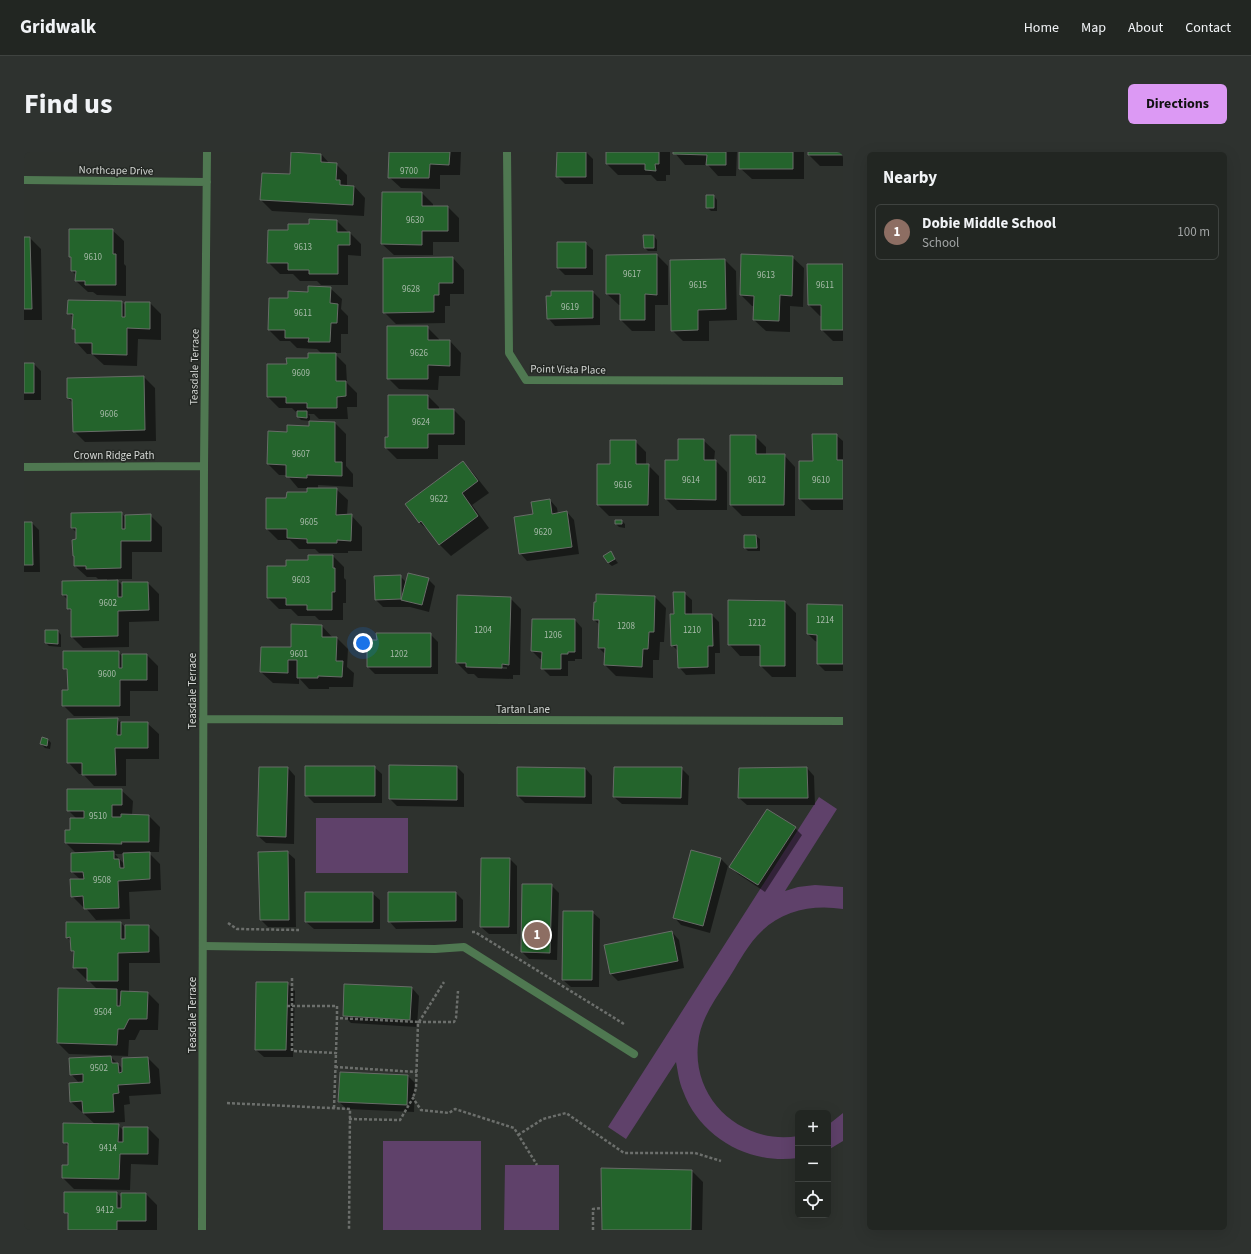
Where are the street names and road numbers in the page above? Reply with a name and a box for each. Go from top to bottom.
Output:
street label: Northcape Drive [79,162,154,179]
street label: Teasdale Terrace [186,328,203,405]
street label: Point Vista Place [530,361,606,378]
street label: Crown Ridge Path [73,448,155,463]
street label: Teasdale Terrace [185,652,200,729]
street label: Tartan Lane [496,702,551,717]
street label: Teasdale Terrace [185,976,200,1053]

